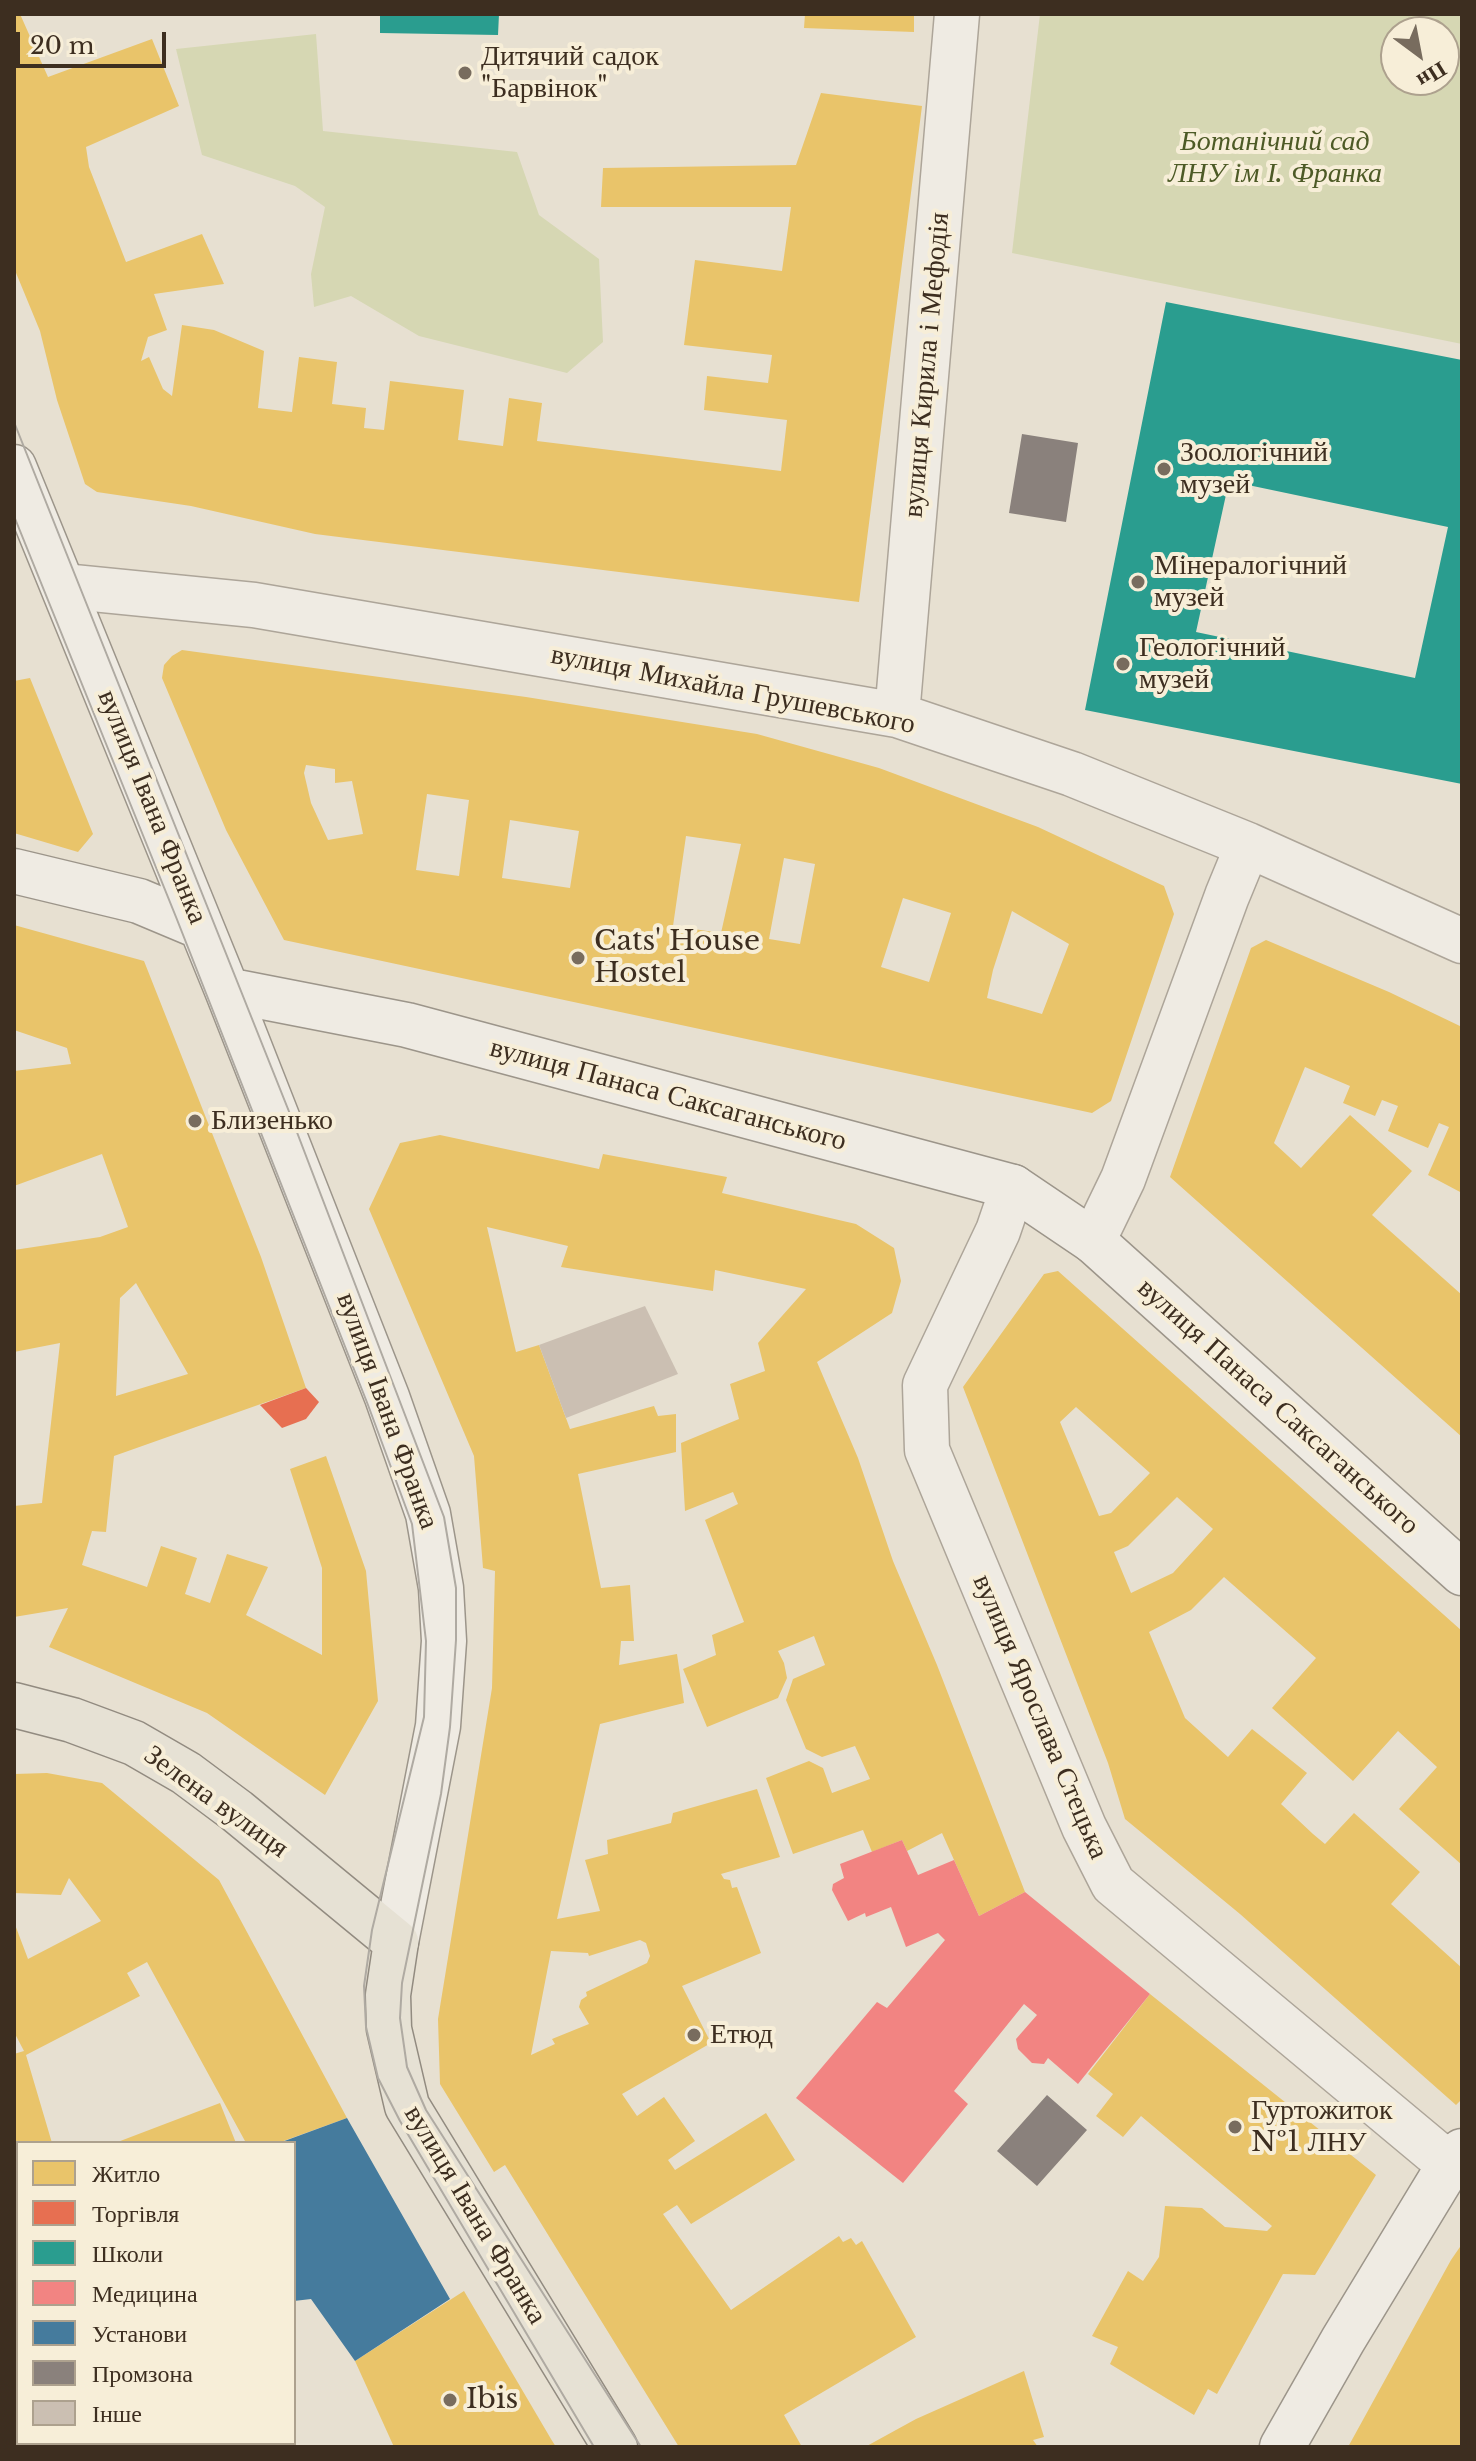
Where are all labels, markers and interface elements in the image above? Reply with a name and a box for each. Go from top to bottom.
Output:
scale bar [20,16,170,66]
north arrow [1380,16,1460,96]
text: 20 m [30,31,95,60]
place label: Дитячий садок "Барвінок" [481,40,659,106]
text: Пн [1412,56,1452,94]
marker: Дитячий садок "Барвінок" [456,64,474,82]
park label: Ботанічний сад ЛНУ ім І. Франка [1168,125,1382,191]
street label: вулиця Кирила і Мефодія [897,211,957,519]
place label: Зоологічний музей [1180,436,1328,502]
marker: Зоологічний музей [1155,460,1173,478]
place label: Мінералогічний музей [1154,549,1347,615]
marker: Мінералогічний музей [1129,573,1147,591]
place label: Геологічний музей [1139,631,1285,697]
street label: вулиця Михайла Грушевського [548,638,918,742]
marker: Геологічний музей [1114,655,1132,673]
street label: вулиця Івана Франка [90,685,214,929]
place label: Cats' House Hostel [594,925,760,991]
marker: Cats' House Hostel [569,949,587,967]
street label: вулиця Панаса Саксаганського [486,1031,850,1159]
place label: Близенько [211,1104,333,1138]
marker: Близенько [186,1112,204,1130]
street label: вулиця Панаса Саксаганського [1130,1272,1426,1542]
street label: вулиця Івана Франка [329,1288,445,1534]
street label: вулиця Ярослава Стецька [965,1570,1115,1864]
street label: Зелена вулиця [137,1738,295,1866]
place label: Етюд [710,2018,773,2052]
marker: Етюд [685,2026,703,2044]
place label: Гуртожиток №1 ЛНУ [1251,2094,1393,2160]
street label: вулиця Івана Франка [396,2100,554,2330]
marker: Гуртожиток №1 ЛНУ [1226,2118,1244,2136]
legend [16,2141,296,2445]
text: Житло [92,2159,160,2188]
text: Торгівля [92,2199,179,2228]
text: Школи [92,2239,163,2268]
text: Медицина [92,2279,198,2308]
text: Установи [92,2319,187,2348]
text: Промзона [92,2359,193,2388]
place label: Ibis [466,2383,518,2417]
marker: Ibis [441,2391,459,2409]
text: Інше [92,2399,142,2428]

